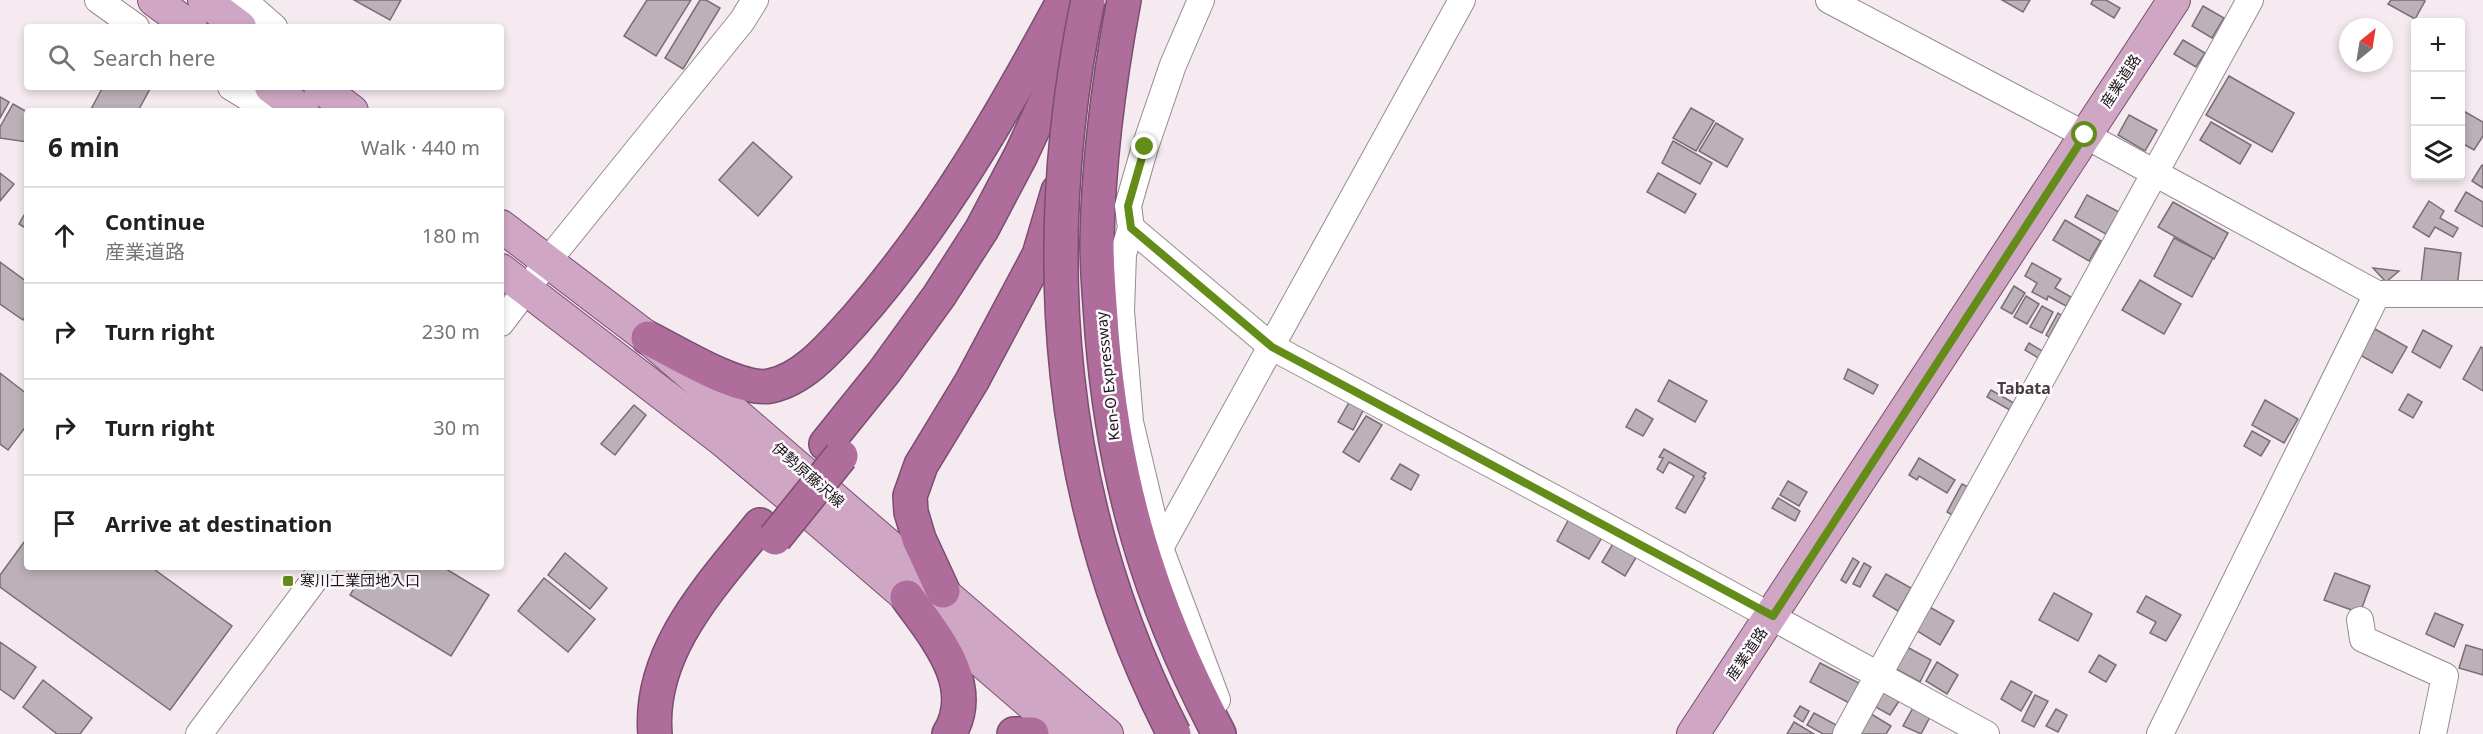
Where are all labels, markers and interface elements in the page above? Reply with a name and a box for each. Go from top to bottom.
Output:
north arrow [2339,18,2393,72]
map controls [2411,18,2465,180]
button: + [2411,18,2465,72]
search box [24,24,504,90]
icon: search [45,41,78,74]
text: Search here [93,42,215,72]
street label: 産業道路 [2095,50,2145,111]
button: − [2411,72,2465,126]
route start [2071,121,2097,147]
button: layers [2411,126,2465,180]
text: 6 min [48,129,120,165]
route end [1131,133,1157,159]
text: Walk · 440 m [361,134,480,161]
text: Continue [105,206,205,236]
icon: ahead [48,219,81,252]
text: 180 m [422,222,480,249]
text: 産業道路 [105,238,185,265]
street label: Ken-O Expressway [1090,310,1124,442]
icon: right [48,315,81,348]
text: Turn right [105,316,215,346]
text: 230 m [422,318,480,345]
district label: Tabata [1997,377,2051,399]
icon: right [48,411,81,444]
text: Turn right [105,412,215,442]
text: 30 m [433,414,480,441]
street label: 伊勢原藤沢線 [768,437,849,511]
icon: arrive [48,507,81,540]
text: Arrive at destination [105,508,332,538]
place label: 寒川工業団地入口 [300,570,420,590]
marker: 寒川工業団地入口 [281,574,295,588]
street label: 産業道路 [1721,623,1771,684]

